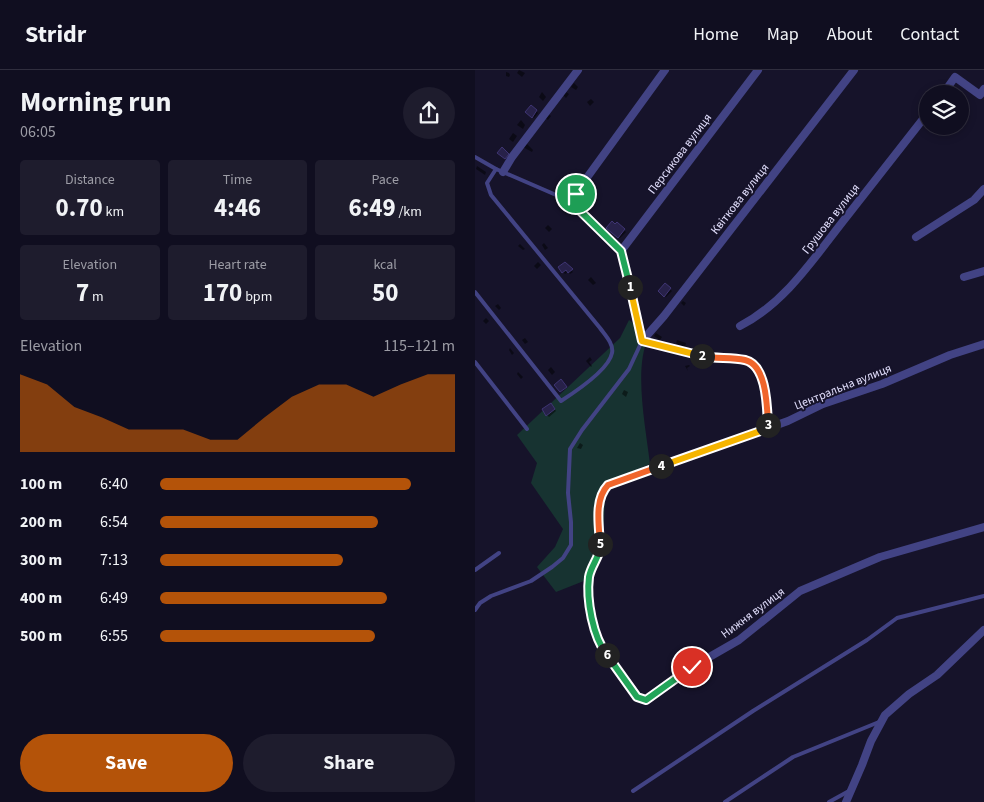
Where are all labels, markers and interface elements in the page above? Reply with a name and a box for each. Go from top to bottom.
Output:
text: Stridr [25,17,86,52]
text: Home [693,22,739,47]
text: Map [767,22,799,47]
text: About [827,22,872,47]
text: Contact [900,22,959,47]
text: Morning run [20,82,171,122]
map controls [919,85,969,135]
button: layers [919,85,969,135]
button: share [403,87,455,139]
street label: Персикова вулиця [644,110,716,198]
text: 06:05 [20,121,56,143]
street label: Квіткова вулиця [707,160,773,238]
text: Distance [65,170,115,190]
text: Time [223,170,252,190]
text: Pace [371,170,399,190]
pin [555,173,597,215]
icon: arrive [562,180,590,208]
street label: Грушова вулиця [798,180,864,258]
text: 0.70 [56,190,103,226]
text: 4:46 [214,190,261,226]
text: 6:49 [348,190,396,226]
text: km [103,202,124,222]
text: /km [396,202,422,222]
text: Elevation [63,255,117,275]
text: Heart rate [208,255,267,275]
text: kcal [373,255,397,275]
pin: 1 [617,274,643,300]
text: 7 [76,275,89,311]
text: 170 [203,275,242,311]
text: 50 [372,275,398,311]
text: 1 [627,277,634,297]
text: m [89,287,104,307]
text: bpm [242,287,272,307]
text: Elevation [20,335,82,357]
text: 115–121 m [383,335,455,357]
pin: 2 [689,344,715,368]
text: 2 [699,346,706,366]
street label: Центральна вулиця [792,360,894,414]
pin: 3 [755,412,781,438]
text: 3 [765,415,772,435]
pin: 4 [649,454,673,478]
text: 4 [658,456,665,476]
text: 100 m [20,473,62,495]
text: 6:40 [100,473,128,495]
text: 200 m [20,511,62,533]
text: 6:54 [100,511,128,533]
pin: 5 [587,532,613,556]
text: 5 [597,534,604,554]
text: 300 m [20,549,62,571]
text: 7:13 [100,549,128,571]
street label: Нижня вулиця [718,583,788,643]
text: 400 m [20,587,62,609]
text: 6:49 [100,587,128,609]
text: 500 m [20,625,62,647]
text: 6:55 [100,625,128,647]
pin: 6 [595,642,619,668]
text: 6 [604,645,611,665]
pin [671,646,713,688]
icon: check [678,653,706,681]
button: Save [20,734,233,792]
button: Share [243,734,455,792]

